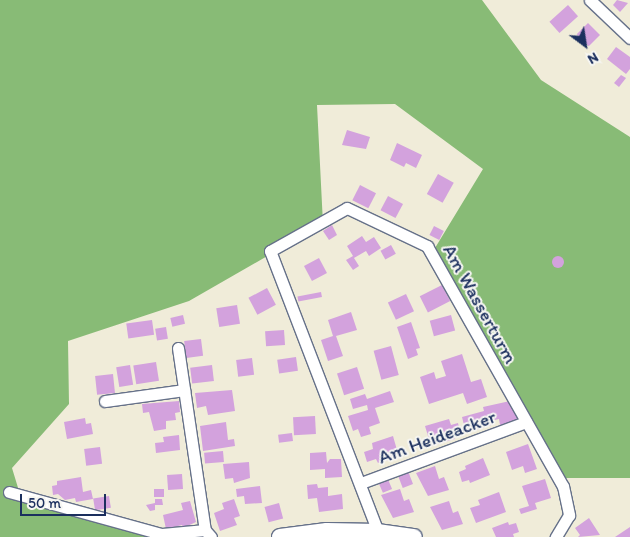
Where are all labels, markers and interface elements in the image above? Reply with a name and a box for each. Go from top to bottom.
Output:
north arrow [560,20,610,70]
text: N [585,49,601,68]
street label: Am Wasserturm [438,241,522,367]
street label: Am Heideacker [375,405,499,469]
scale bar [22,484,109,516]
text: 50 m [28,494,61,512]

